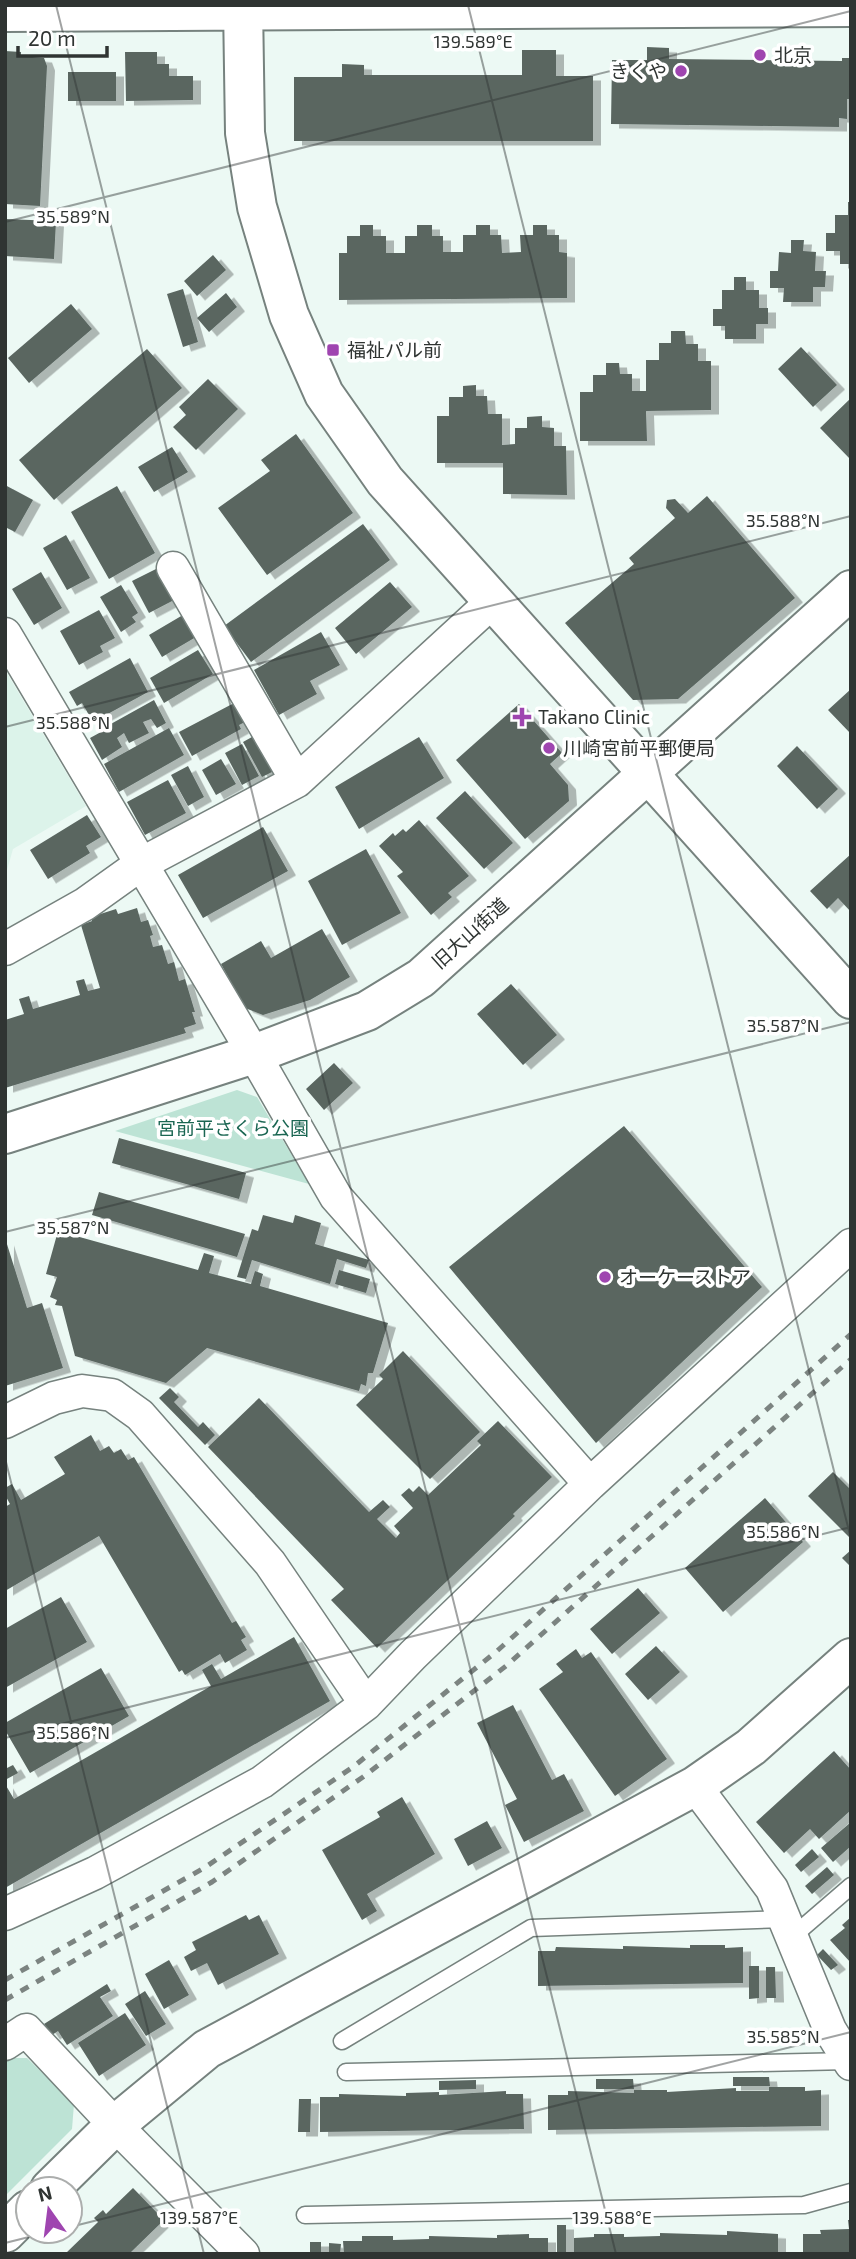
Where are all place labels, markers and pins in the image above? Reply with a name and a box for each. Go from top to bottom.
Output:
place label: 北京 [774,43,812,66]
marker: 北京 [752,47,768,63]
place label: きくや [610,59,667,82]
marker: きくや [673,63,689,79]
place label: 福祉パル前 [347,338,442,361]
marker: 福祉パル前 [325,342,341,358]
place label: Takano Clinic [538,705,650,728]
marker: Takano Clinic [512,707,532,727]
place label: 川崎宮前平郵便局 [563,736,715,759]
marker: 川崎宮前平郵便局 [541,740,557,756]
place label: オーケーストア [619,1265,751,1288]
marker: オーケーストア [597,1269,613,1285]

